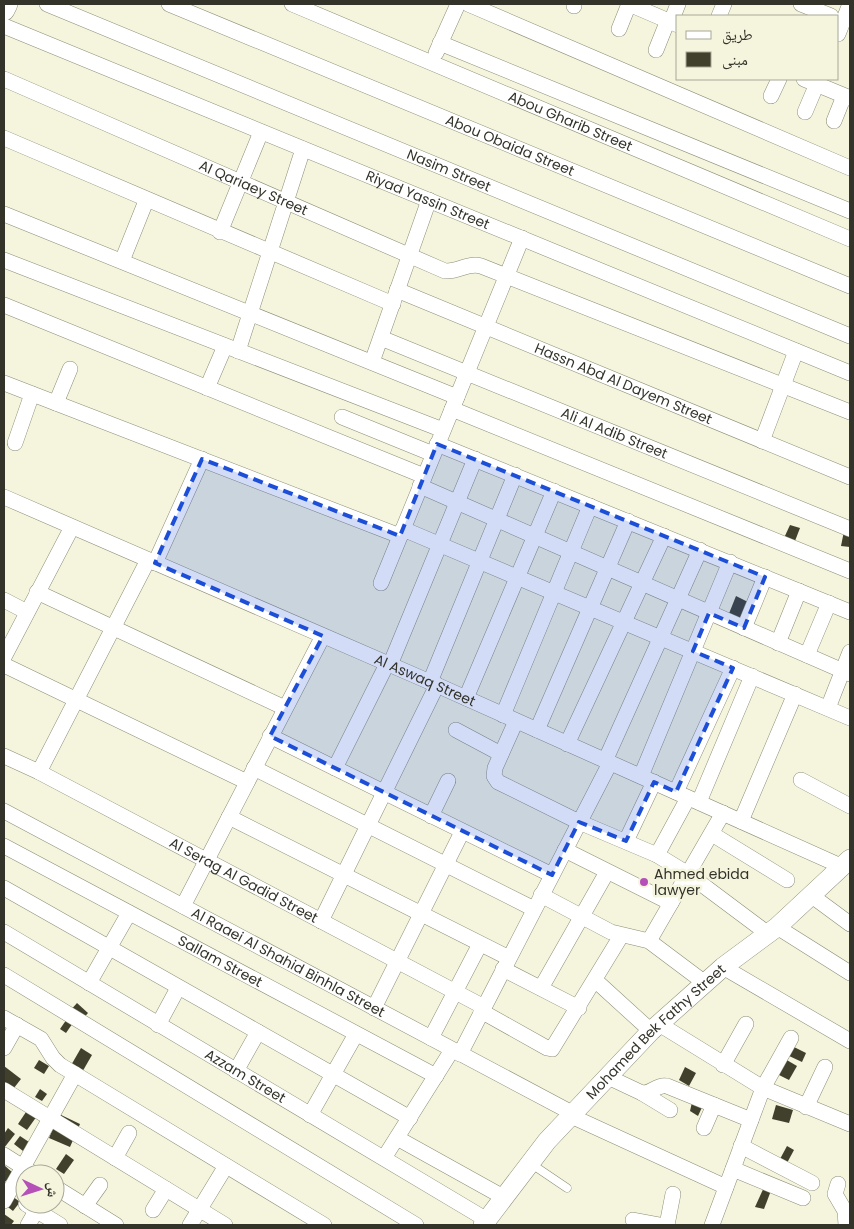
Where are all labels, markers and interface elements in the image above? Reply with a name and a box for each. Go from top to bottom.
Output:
legend [676,15,839,80]
text: طريق [722,24,753,45]
text: مبنى [722,49,748,70]
street label: Abou Gharib Street [505,86,635,156]
street label: Abou Obaida Street [442,110,577,181]
street label: Nasim Street [404,144,494,197]
street label: Al Qariaey Street [196,155,311,220]
street label: Riyad Yassin Street [363,165,493,234]
street label: Hassn Abd Al Dayem Street [532,338,715,429]
street label: Ali Al Adib Street [558,402,671,464]
street label: Al Aswaq Street [371,649,479,711]
street label: Al Serag Al Gadid Street [166,833,322,928]
place label: Ahmed ebida lawyer [654,864,749,900]
marker: Ahmed ebida lawyer [638,876,650,888]
street label: Al Raaei Al Shahid Binhla Street [188,902,389,1022]
street label: Sallam Street [174,930,266,992]
street label: Mohamed Bek Fathy Street [581,959,730,1104]
street label: Azzam Street [201,1044,289,1108]
north arrow [15,1164,65,1214]
text: ش [42,1182,63,1198]

